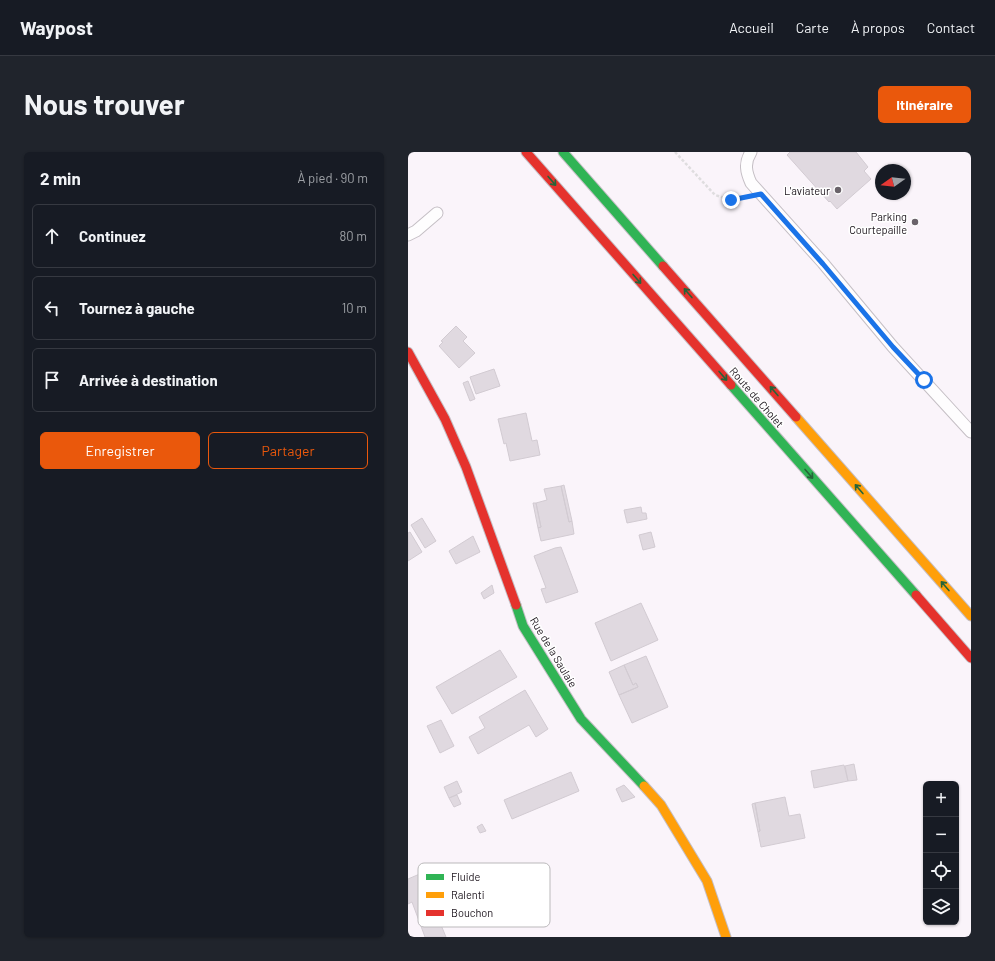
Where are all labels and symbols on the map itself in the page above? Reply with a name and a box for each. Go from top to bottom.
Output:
north arrow [875,164,911,200]
one-way arrow [547,176,556,186]
place label: L'aviateur [784,184,830,197]
marker: L'aviateur [833,185,843,195]
route end [722,191,740,209]
place label: Parking Courtepaille [849,210,907,236]
marker: Parking Courtepaille [910,217,920,227]
one-way arrow [633,273,642,284]
one-way arrow [683,288,692,299]
street label: Route de Cholet [727,364,787,430]
one-way arrow [719,371,728,382]
route start [915,371,933,389]
one-way arrow [769,386,778,396]
one-way arrow [804,469,814,479]
one-way arrow [855,484,864,494]
one-way arrow [941,581,950,592]
street label: Rue de la Saulaie [528,614,580,690]
legend [418,863,550,927]
text: Fluide [451,870,480,883]
text: Ralenti [451,888,485,901]
text: Bouchon [451,906,493,919]

